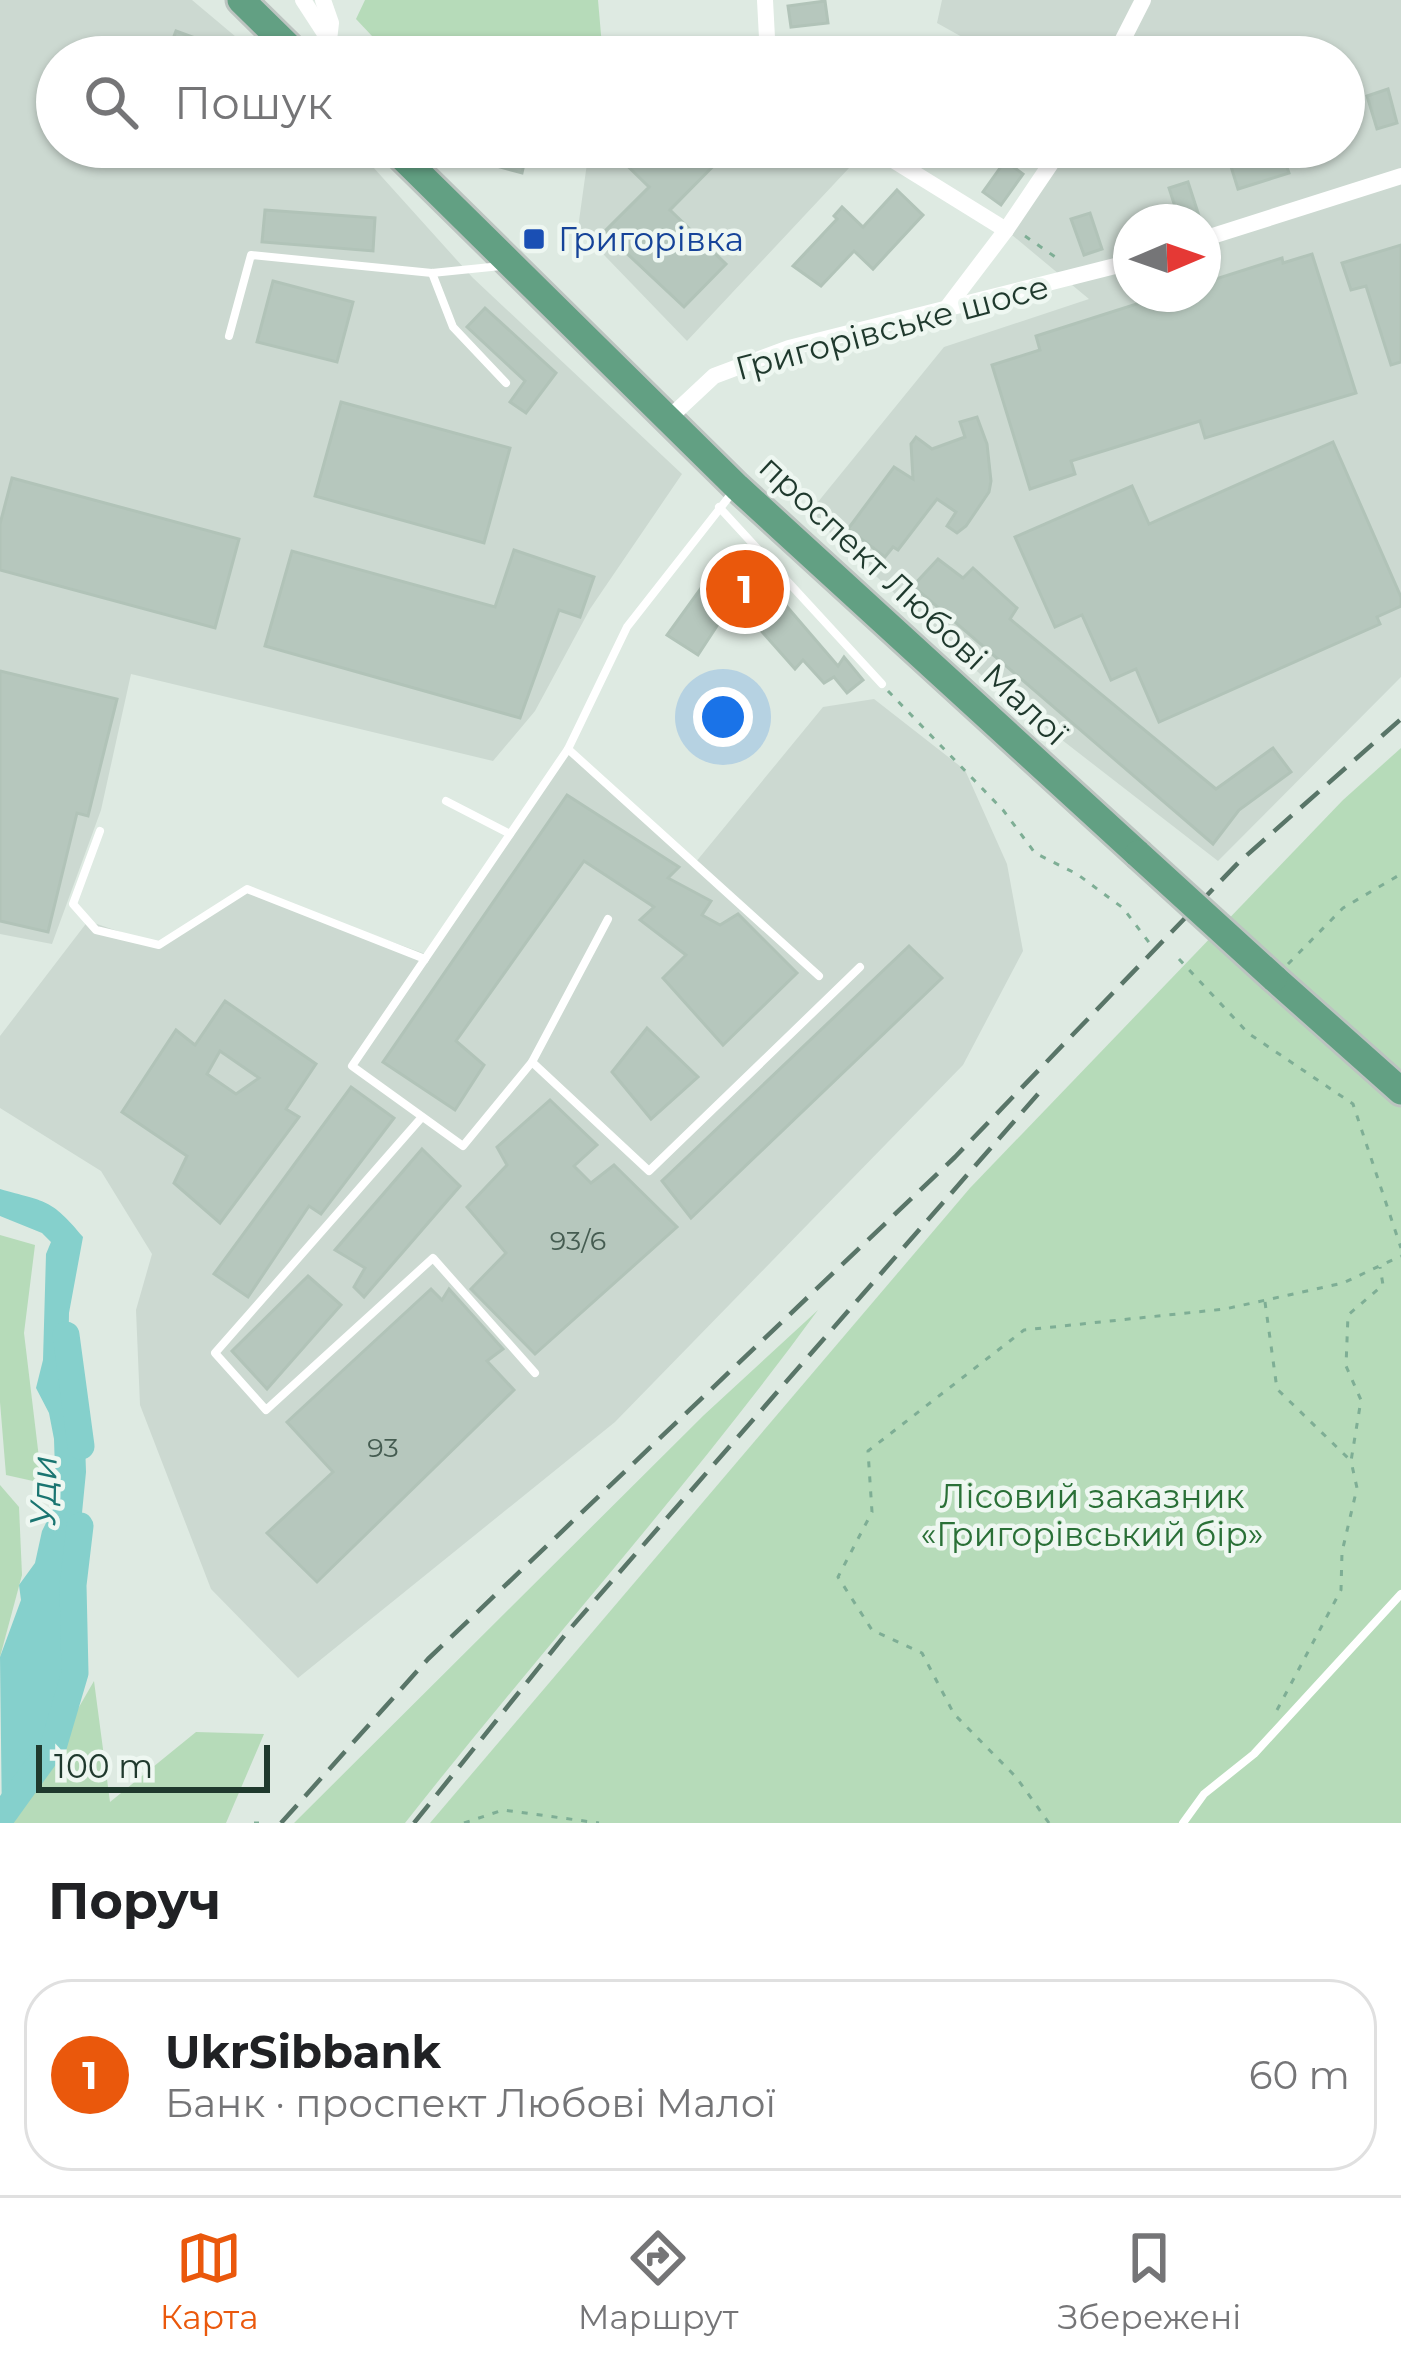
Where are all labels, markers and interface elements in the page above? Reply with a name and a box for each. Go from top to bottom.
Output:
search box [36,36,1365,168]
icon: search [78,69,144,135]
text: Пошук [174,75,333,130]
north arrow [1113,204,1221,312]
place label: Григорівка [558,219,744,259]
marker: Григорівка [521,226,547,252]
street label: Григорівське шосе [731,266,1053,388]
street label: проспект Любові Малої [752,447,1076,753]
pin: 1 [706,544,784,634]
your location [693,687,753,747]
house number: 93/6 [550,1224,606,1257]
house number: 93 [367,1431,399,1464]
water label: Уди [20,1455,66,1527]
park label: Лісовий заказник «Григорівський бір» [920,1476,1264,1554]
scale bar [36,1739,270,1792]
text: 100 m [54,1746,153,1786]
text: Поруч [48,1870,221,1932]
text: UkrSibbank [165,2024,441,2079]
text: 1 [82,2051,98,2099]
text: 60 m [1249,2051,1350,2099]
text: Банк · проспект Любові Малої [165,2079,776,2127]
tab: Карта [160,2225,258,2337]
tab: Маршрут [578,2225,738,2337]
tab: Збережені [1058,2225,1241,2337]

